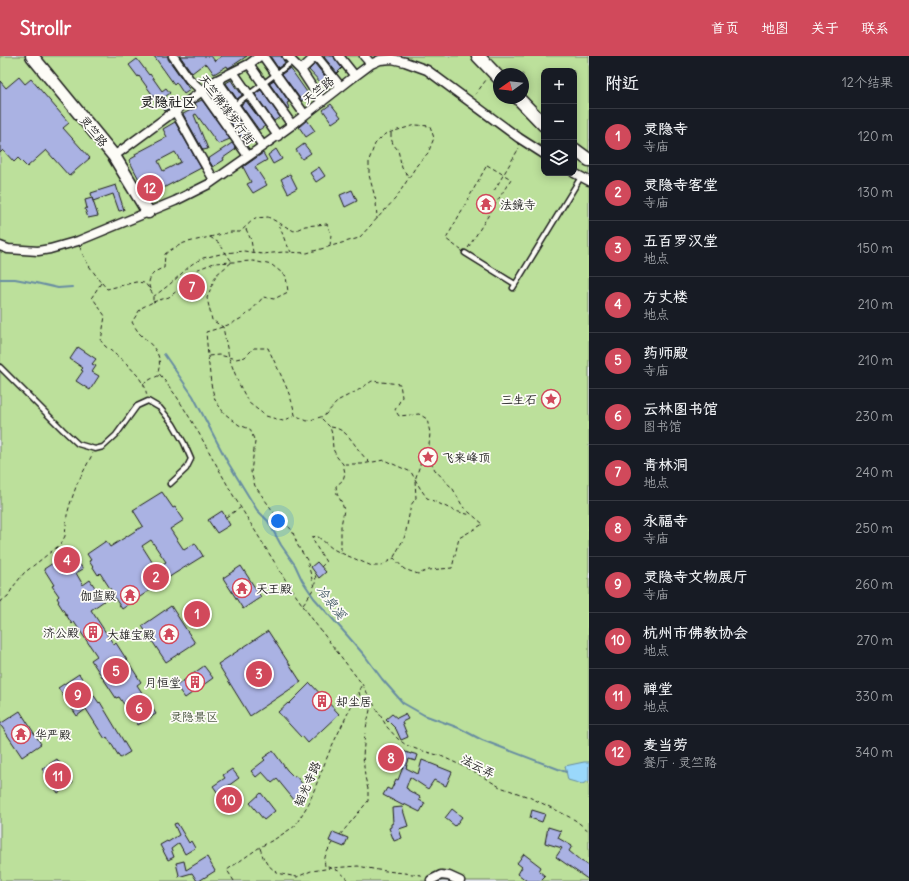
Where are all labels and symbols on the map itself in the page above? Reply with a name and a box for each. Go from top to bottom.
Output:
north arrow [493,68,529,104]
street label: 天竺佛缘步行街 [196,71,258,147]
street label: 天竺路 [299,73,337,107]
district label: 灵隐社区 [140,93,196,111]
street label: 灵竺路 [77,112,111,150]
pin: 12 [137,173,163,203]
temple icon: 法鏡寺 [475,193,497,215]
place label: 法鏡寺 [500,197,536,212]
pin: 7 [179,272,205,302]
place icon: 三生石 [540,388,562,410]
place label: 三生石 [501,392,537,407]
place icon: 飞来峰顶 [417,446,439,468]
place label: 飞来峰顶 [442,450,490,465]
your location [268,511,288,531]
pin: 4 [54,545,80,575]
pin: 2 [143,562,169,592]
temple icon: 天王殿 [231,577,253,599]
place label: 天王殿 [256,581,292,596]
water label: 冷泉溪 [312,581,350,623]
temple icon: 伽蓝殿 [119,584,141,606]
place label: 伽蓝殿 [80,588,116,603]
pin: 1 [184,599,210,629]
building icon: 济公殿 [82,621,104,643]
temple icon: 大雄宝殿 [158,623,180,645]
place label: 济公殿 [43,625,79,640]
place label: 大雄宝殿 [107,627,155,642]
pin: 5 [103,656,129,686]
pin: 3 [246,659,272,689]
building icon: 月恒堂 [184,671,206,693]
place label: 月恒堂 [145,675,181,690]
pin: 9 [65,680,91,710]
building icon: 却尘居 [311,690,333,712]
pin: 6 [126,693,152,723]
place label: 却尘居 [336,694,372,709]
park label: 灵隐景区 [170,709,218,724]
temple icon: 华严殿 [10,723,32,745]
place label: 华严殿 [35,727,71,742]
pin: 8 [378,743,404,773]
street label: 法云弄 [459,751,497,781]
street label: 韬光寺路 [290,759,324,809]
pin: 11 [45,761,71,791]
pin: 10 [216,785,242,815]

